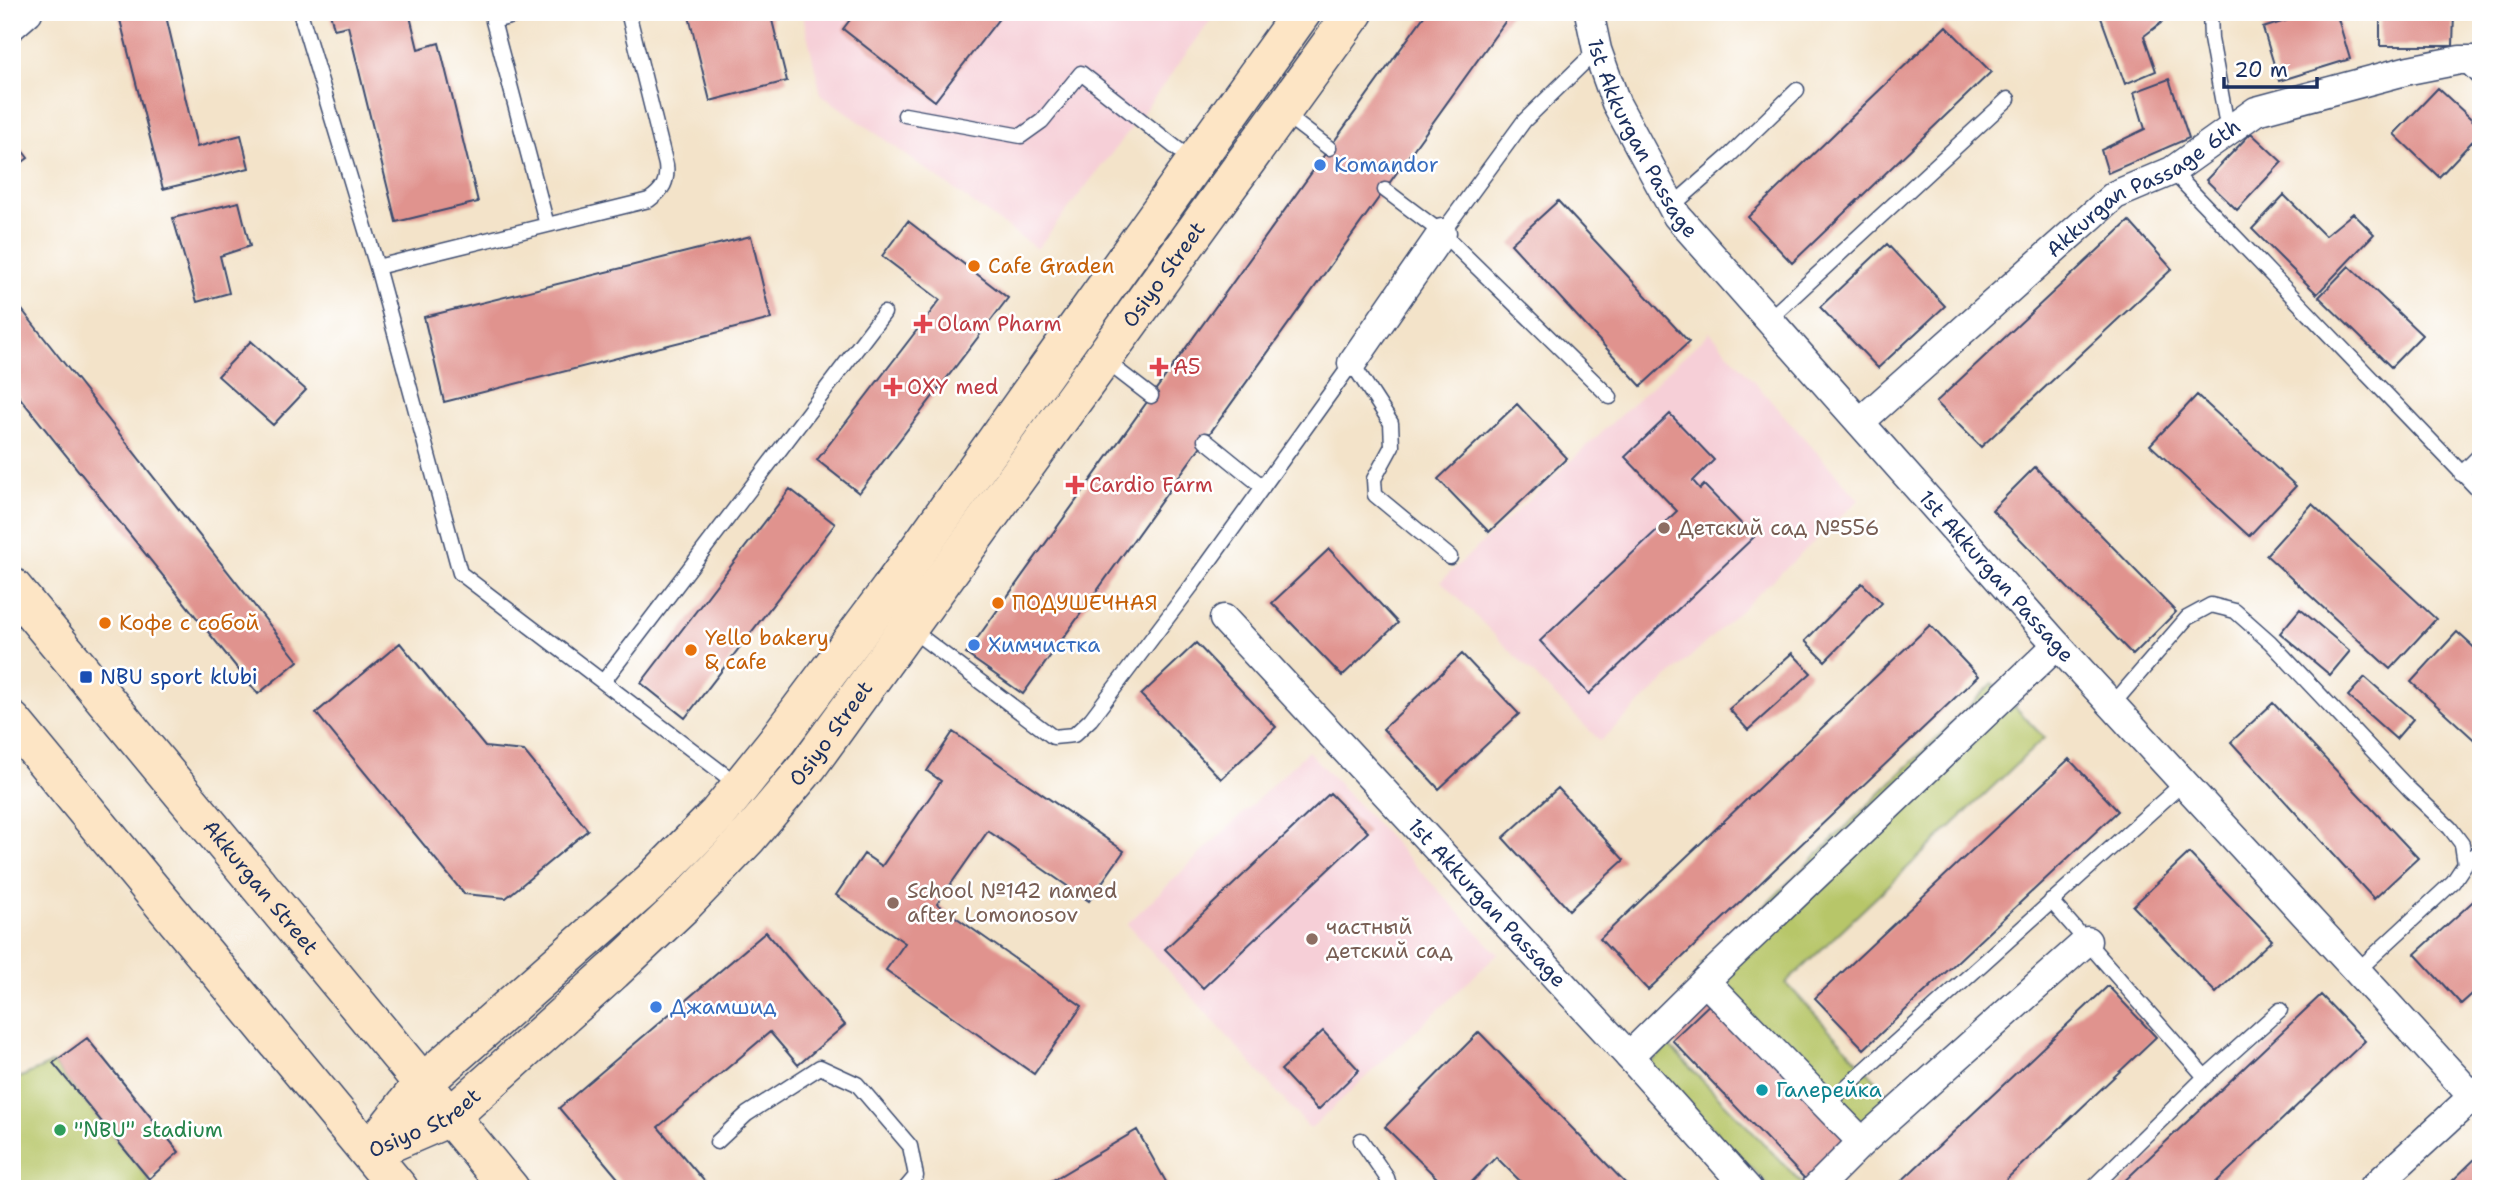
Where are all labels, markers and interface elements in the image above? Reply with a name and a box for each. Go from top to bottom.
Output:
street label: 1st Akkurgan Passage [1581,36,1704,244]
scale bar [2224,46,2316,90]
text: 20 m [2234,56,2288,84]
street label: Akkurgan Passage 6th [2040,113,2246,264]
place label: Komandor [1334,151,1439,179]
marker: Komandor [1312,157,1328,173]
street label: Osiyo Street [1116,216,1212,333]
place label: Cafe Graden [988,252,1114,280]
marker: Cafe Graden [966,258,982,274]
place label: Olam Pharm [937,310,1062,338]
marker: Olam Pharm [915,316,931,332]
place label: A5 [1173,353,1201,381]
marker: A5 [1151,359,1167,375]
place label: OXY med [907,373,998,401]
marker: OXY med [885,379,901,395]
place label: Cardio Farm [1089,471,1213,499]
marker: Cardio Farm [1067,477,1083,493]
street label: 1st Akkurgan Passage [1912,484,2080,668]
place label: Детский сад №556 [1678,514,1879,542]
marker: Детский сад №556 [1656,520,1672,536]
place label: ПОДУШЕЧНАЯ [1012,589,1158,617]
marker: ПОДУШЕЧНАЯ [990,595,1006,611]
place label: Кофе с собой [119,609,260,637]
marker: Кофе с собой [97,615,113,631]
place label: Yello bakery & cafe [705,624,829,676]
place label: Химчистка [988,631,1100,659]
marker: Химчистка [966,637,982,653]
marker: Yello bakery & cafe [683,642,699,658]
place label: NBU sport klubi [100,663,258,691]
marker: NBU sport klubi [78,669,94,685]
street label: Osiyo Street [783,675,879,792]
street label: 1st Akkurgan Passage [1402,812,1573,993]
street label: Akkurgan Street [197,814,325,961]
place label: School №142 named after Lomonosov [907,877,1117,929]
marker: School №142 named after Lomonosov [885,895,901,911]
place label: частный детский сад [1326,913,1453,965]
marker: частный детский сад [1304,931,1320,947]
place label: Джамшид [670,993,777,1021]
marker: Джамшид [648,999,664,1015]
place label: Галерейка [1776,1076,1882,1104]
street label: Osiyo Street [364,1082,487,1164]
marker: Галерейка [1754,1082,1770,1098]
place label: "NBU" stadium [74,1116,223,1144]
marker: "NBU" stadium [52,1122,68,1138]

